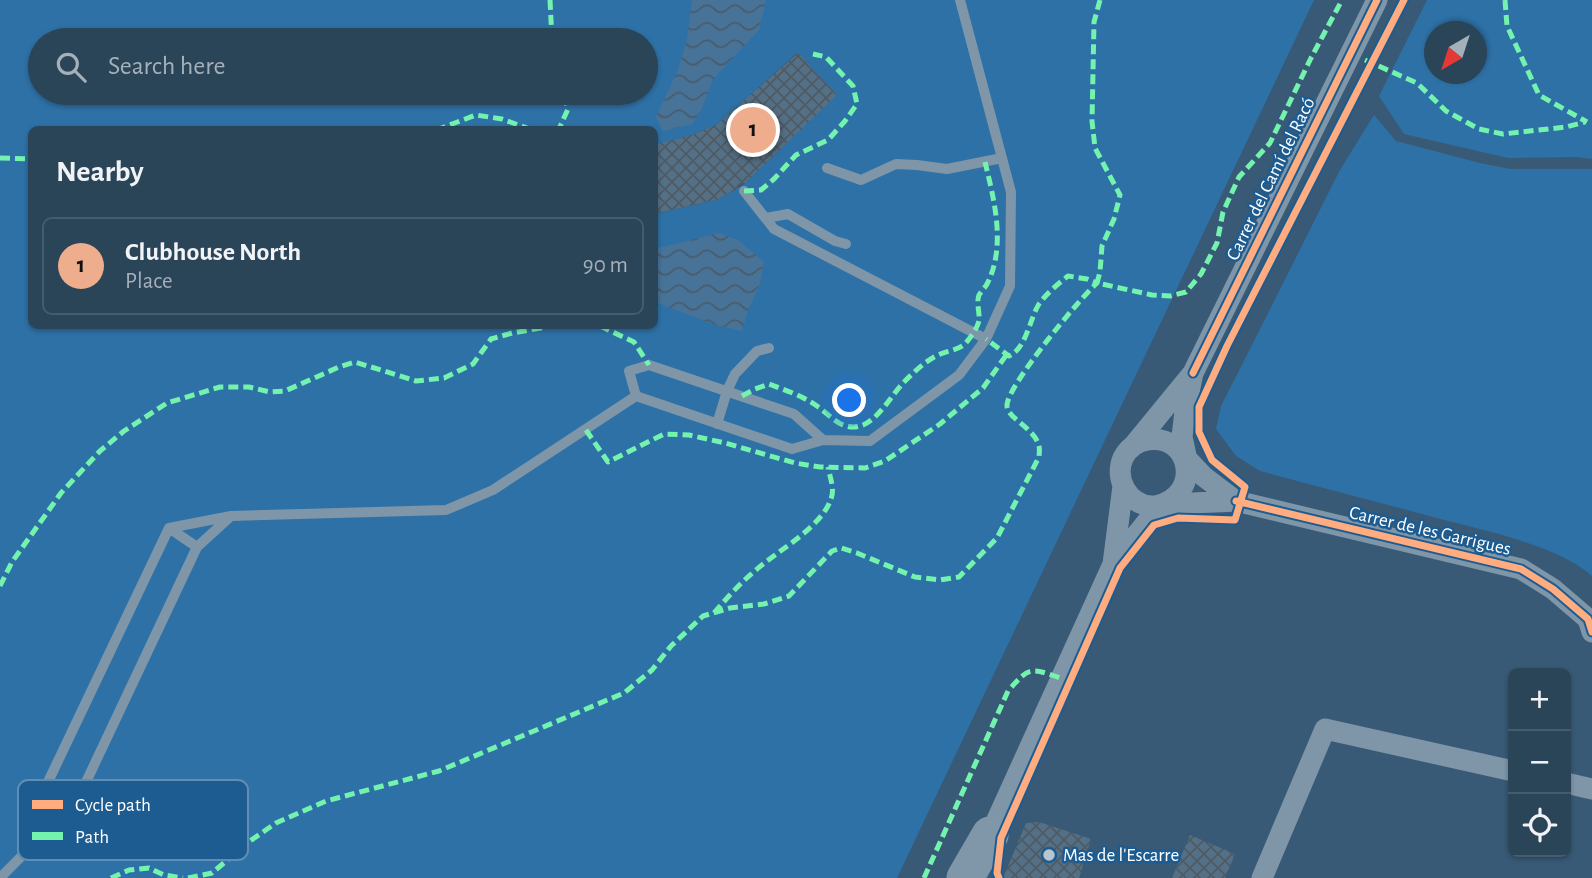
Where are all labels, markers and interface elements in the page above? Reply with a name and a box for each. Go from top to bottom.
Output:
north arrow [1424,21,1487,84]
search box [28,28,658,105]
icon: search [52,48,90,86]
text: Search here [108,53,226,79]
street label: Carrer del Camí del Racó [1223,95,1319,263]
pin: 1 [730,104,776,156]
text: Nearby [56,157,144,187]
text: Clubhouse North [125,239,301,265]
text: 1 [77,254,85,277]
text: 90 m [583,254,628,277]
text: Place [125,270,173,293]
your location [832,383,866,417]
street label: Carrer de les Garrigues [1347,503,1513,559]
map controls [1508,668,1571,857]
button: + [1508,668,1571,731]
button: − [1508,731,1571,794]
legend [18,780,248,860]
button: locate [1508,794,1571,857]
text: Cycle path [75,796,151,815]
text: Path [75,828,109,847]
place label: Mas de l'Escarre [1063,846,1179,865]
marker: Mas de l'Escarre [1041,847,1057,863]

